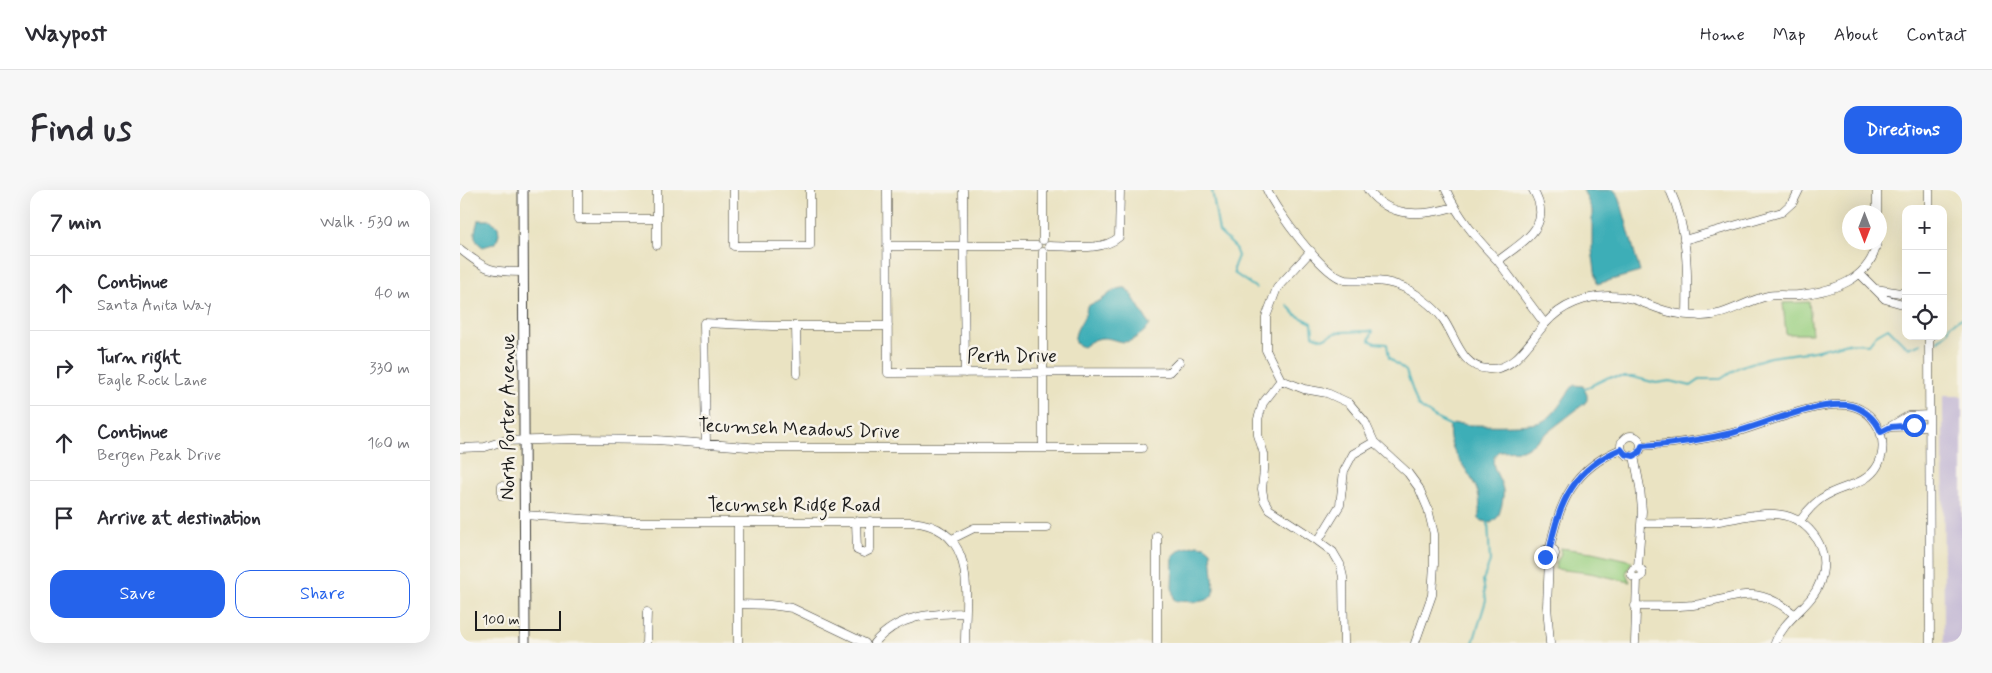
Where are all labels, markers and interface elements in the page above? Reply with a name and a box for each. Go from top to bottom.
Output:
text: Waypost [25,19,107,50]
text: Home [1700,23,1745,47]
text: Map [1773,23,1806,47]
text: About [1834,23,1878,47]
text: Contact [1906,23,1967,47]
button: Directions [1844,106,1962,154]
text: Find us [30,107,132,153]
north arrow [1842,205,1887,250]
map controls [1902,205,1947,340]
button: + [1902,205,1947,250]
text: 7 min [50,209,102,237]
text: Walk · 530 m [320,212,410,233]
button: − [1902,250,1947,295]
text: Continue [97,270,168,295]
icon: ahead [50,279,78,307]
text: 40 m [374,283,410,304]
text: Santa Anita Way [97,295,211,316]
button: locate [1902,295,1947,340]
street label: North Porter Avenue [496,334,521,500]
street label: Perth Drive [967,344,1057,369]
text: Turn right [97,345,181,370]
icon: right [50,354,78,382]
text: 330 m [369,358,410,379]
text: Eagle Rock Lane [97,370,207,391]
street label: Tecumseh Meadows Drive [697,413,901,445]
route start [1903,414,1926,437]
text: Continue [97,420,168,445]
icon: ahead [50,429,78,457]
text: 160 m [367,433,410,454]
text: Bergen Peak Drive [97,445,221,466]
street label: Tecumseh Ridge Road [708,493,880,521]
icon: arrive [50,504,78,532]
text: Arrive at destination [97,506,261,531]
route end [1534,546,1557,569]
button: Save [50,570,225,618]
button: Share [235,570,410,618]
scale bar [475,608,561,631]
text: 100 m [482,611,520,629]

